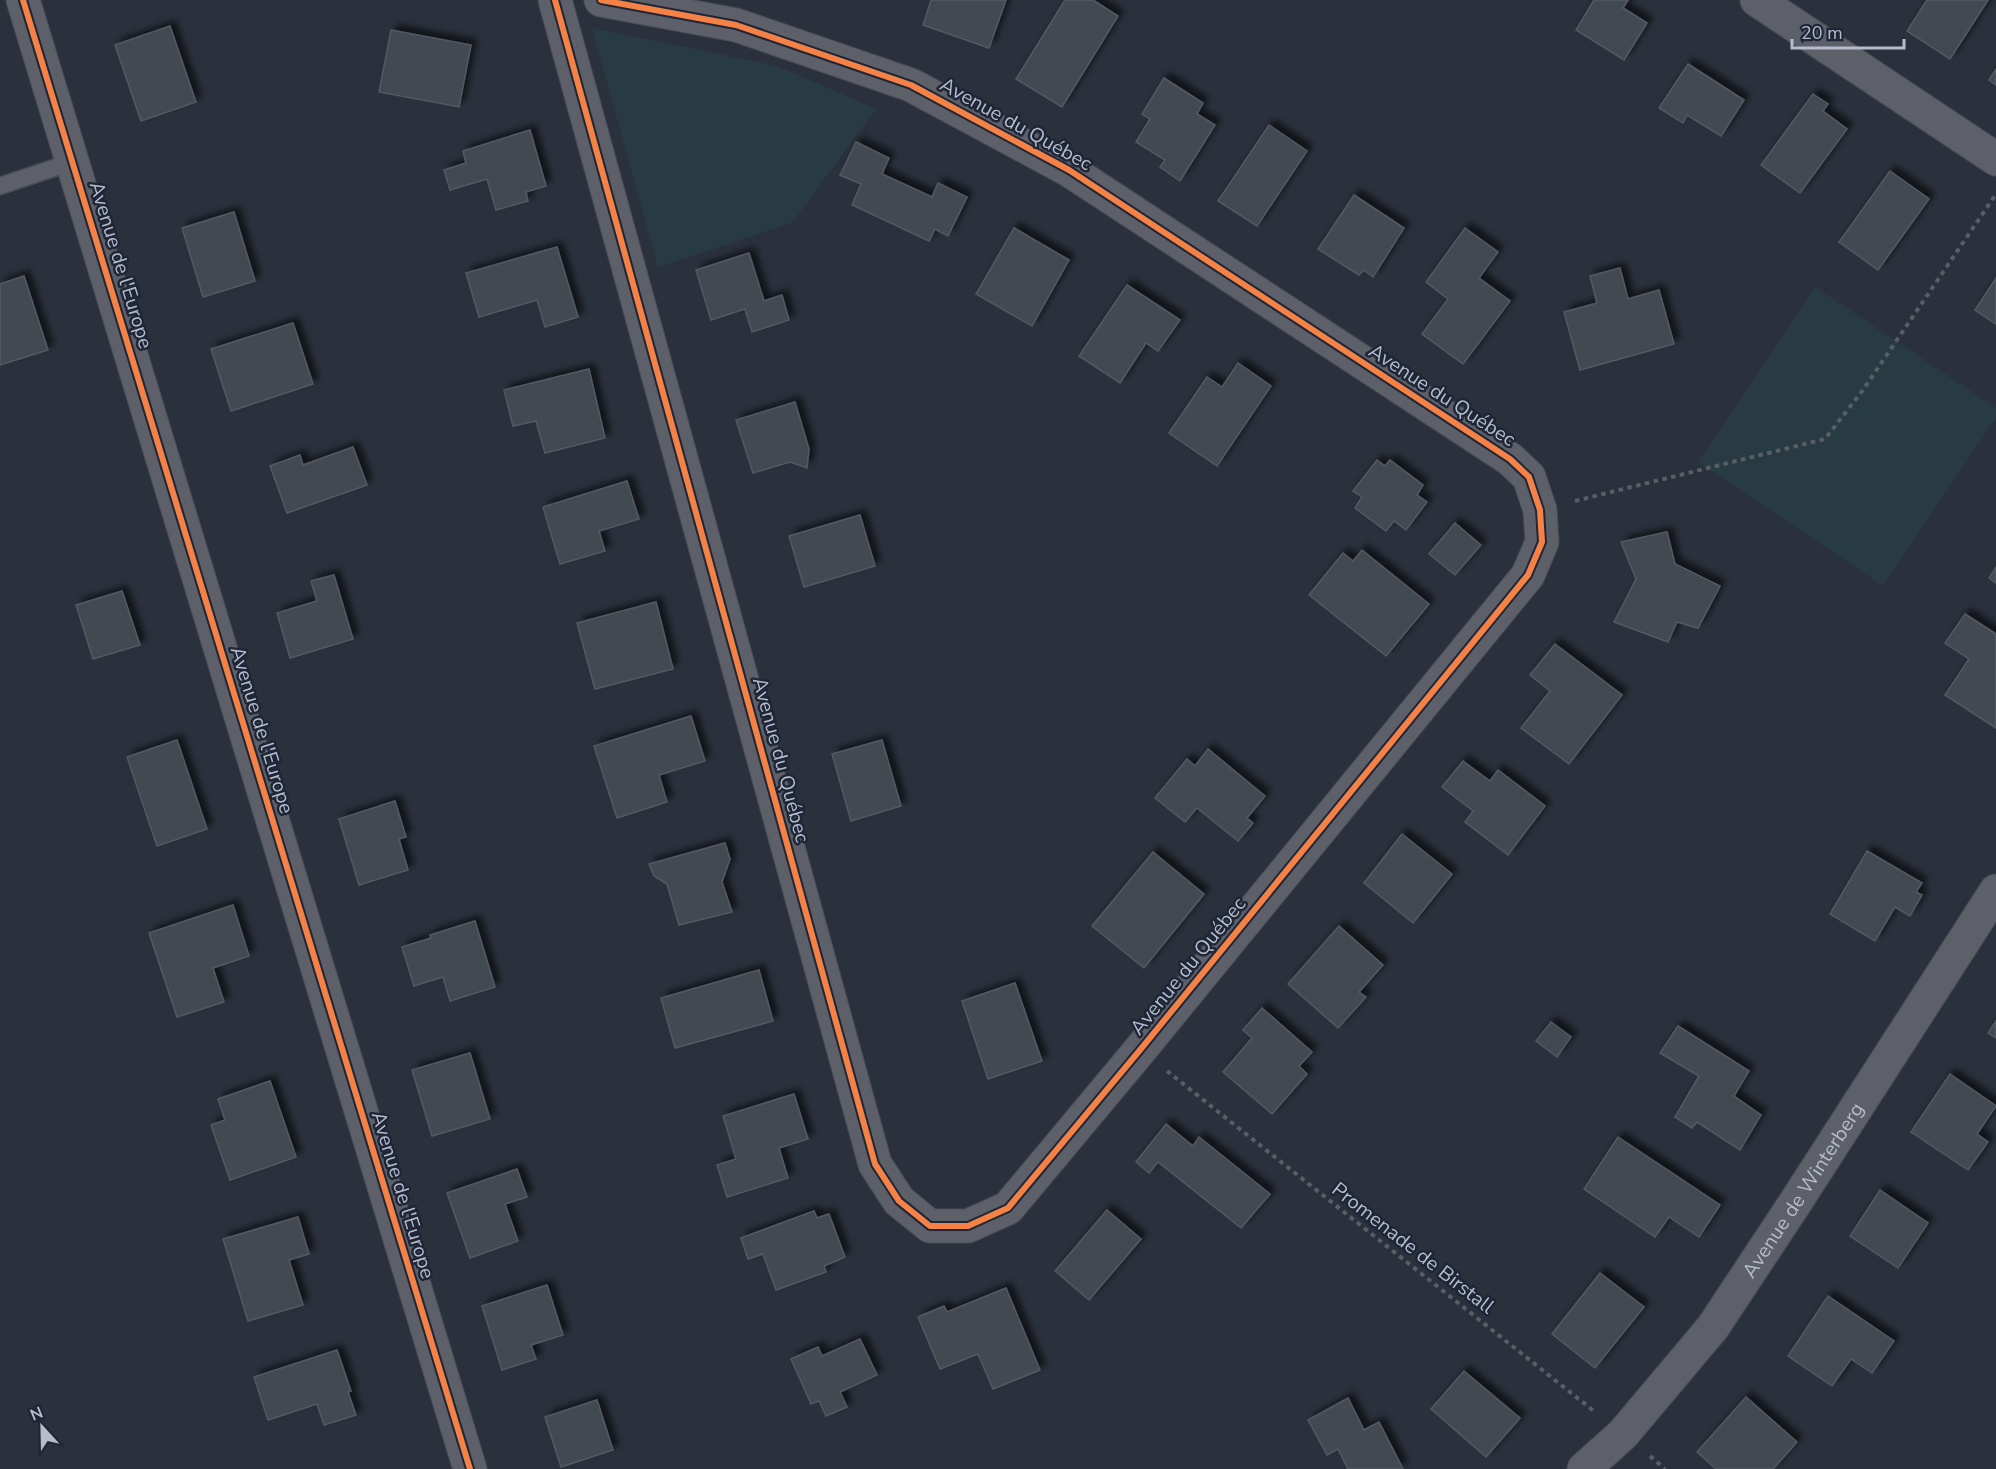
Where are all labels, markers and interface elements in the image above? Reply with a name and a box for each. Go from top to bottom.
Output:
scale bar [1792,12,1904,50]
text: 20 m [1801,21,1843,45]
street label: Avenue du Québec [935,71,1097,177]
street label: Avenue de l'Europe [83,178,159,352]
street label: Avenue du Québec [1363,337,1521,453]
street label: Avenue de l'Europe [224,643,300,817]
street label: Avenue du Québec [746,674,816,846]
street label: Avenue du Québec [1124,891,1252,1041]
street label: Avenue de Winterberg [1736,1097,1870,1283]
street label: Avenue de l'Europe [365,1108,441,1282]
street label: Promenade de Birstall [1326,1176,1500,1320]
north arrow [12,1397,72,1457]
text: N [27,1402,46,1426]

